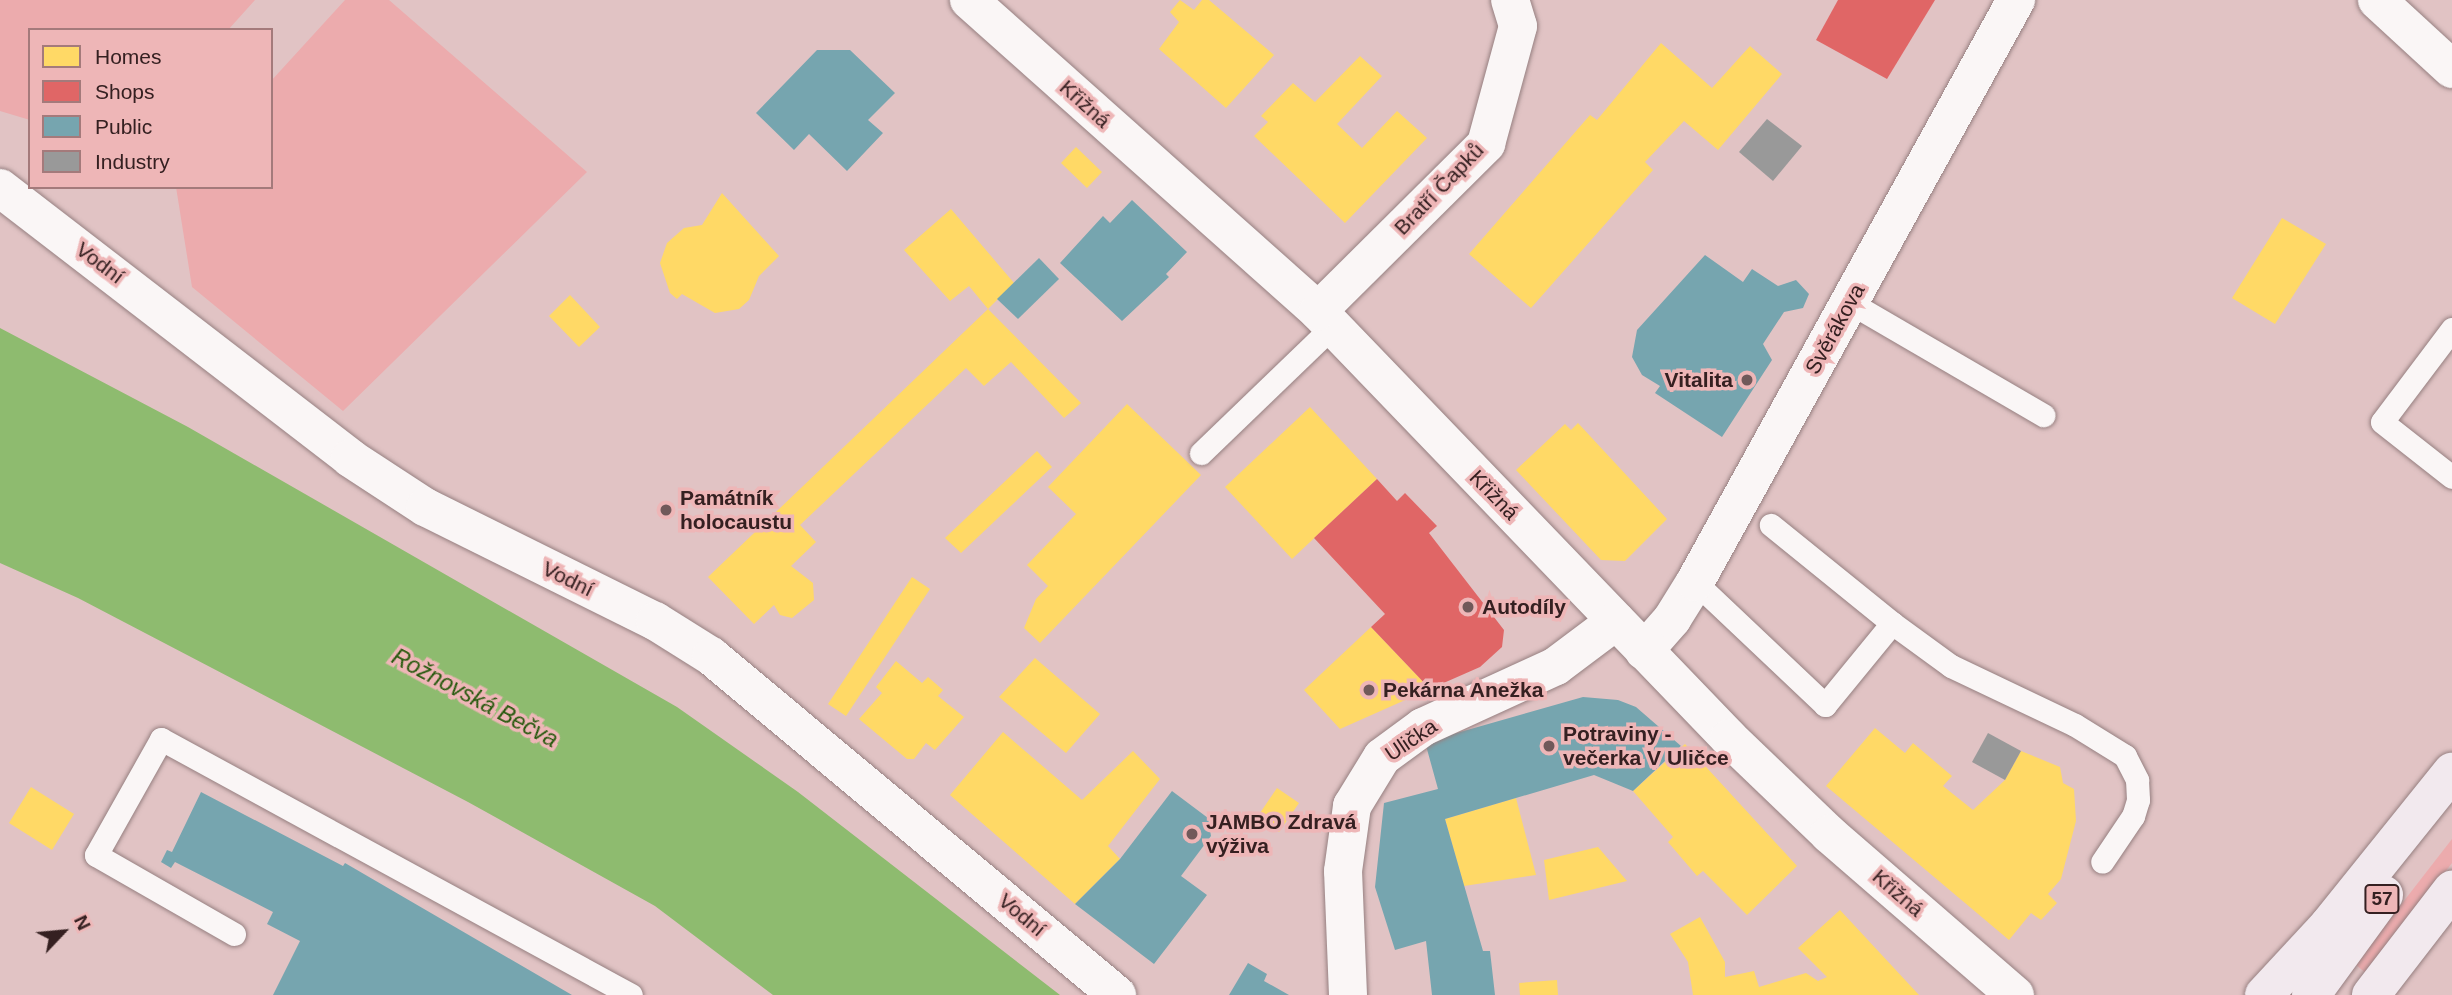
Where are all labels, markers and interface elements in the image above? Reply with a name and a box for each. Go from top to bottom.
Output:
legend [28,28,273,189]
text: Homes [95,45,162,68]
street label: Křižná [1054,75,1116,133]
text: Shops [95,80,155,103]
text: Public [95,115,152,138]
street label: Bratří Čapků [1389,138,1489,240]
text: Industry [95,150,170,173]
street label: Vodní [71,237,129,289]
street label: Svěrákova [1800,280,1870,378]
place label: Vitalita [1665,367,1733,393]
marker: Vitalita [1739,372,1755,388]
street label: Křižná [1464,465,1524,525]
place label: Památník holocaustu [680,485,792,535]
marker: Památník holocaustu [658,502,674,518]
street label: Vodní [538,556,598,602]
place label: Autodíly [1482,594,1566,620]
marker: Autodíly [1460,599,1476,615]
water label: Rožnovská Bečva [387,643,563,753]
place label: Pekárna Anežka [1383,677,1544,703]
marker: Pekárna Anežka [1361,682,1377,698]
street label: Ulička [1380,714,1442,766]
place label: Potraviny - večerka V Uličce [1563,721,1729,771]
marker: Potraviny - večerka V Uličce [1541,738,1557,754]
place label: JAMBO Zdravá výživa [1206,809,1357,859]
marker: JAMBO Zdravá výživa [1184,826,1200,842]
street label: Křižná [1867,864,1929,922]
road number: 57 [2363,884,2401,914]
street label: Vodní [993,888,1051,942]
north arrow [28,897,98,967]
text: N [70,912,95,933]

